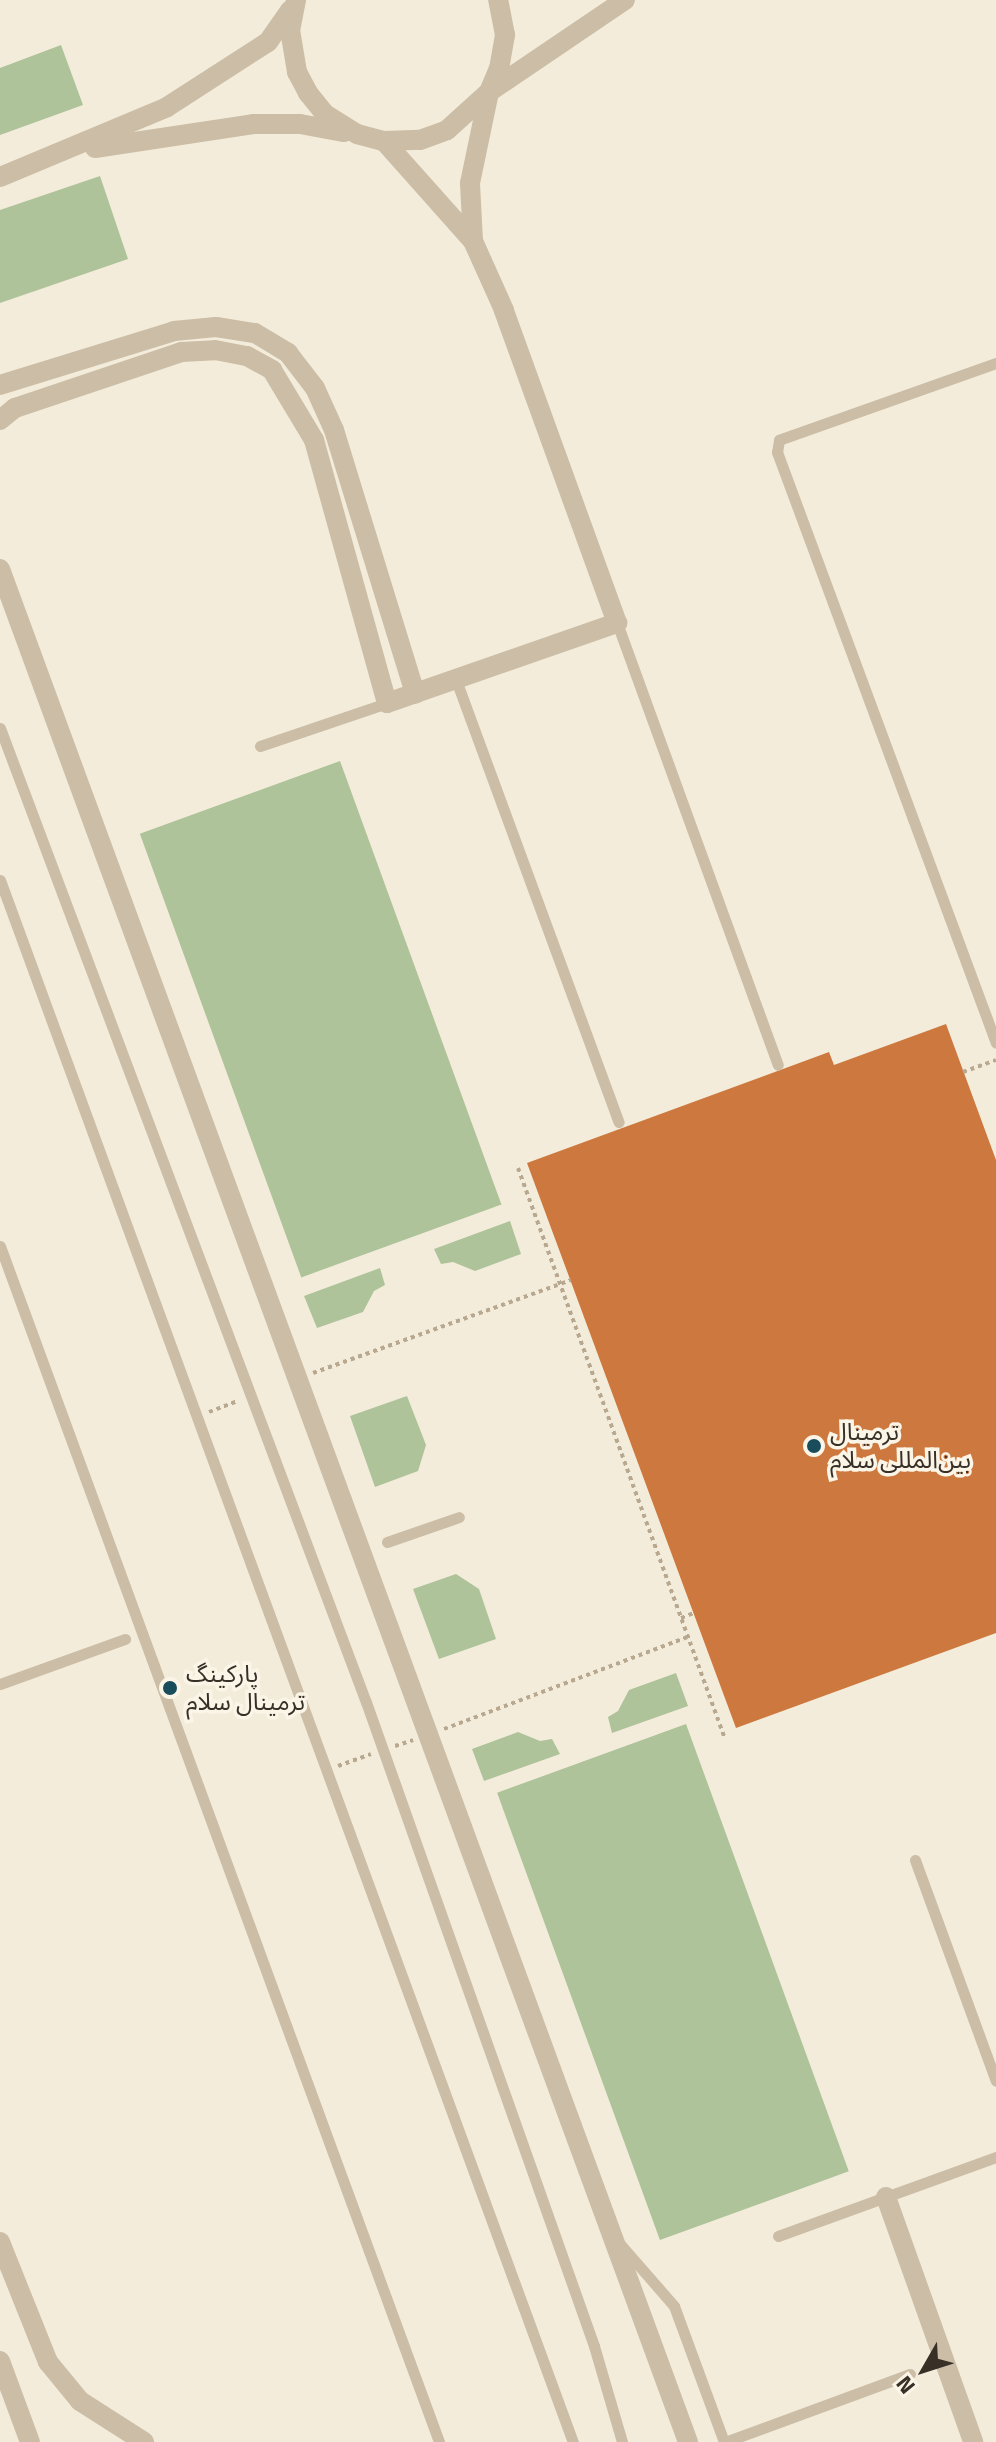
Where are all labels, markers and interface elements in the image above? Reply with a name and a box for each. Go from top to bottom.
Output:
place label: ترمینال بین‌المللی سلام [830,1418,971,1474]
marker: ترمینال بین‌المللی سلام [805,1437,823,1455]
place label: پارکینگ ترمینال سلام [186,1660,305,1716]
marker: پارکینگ ترمینال سلام [161,1679,179,1697]
north arrow [884,2330,964,2410]
text: N [887,2368,923,2402]

